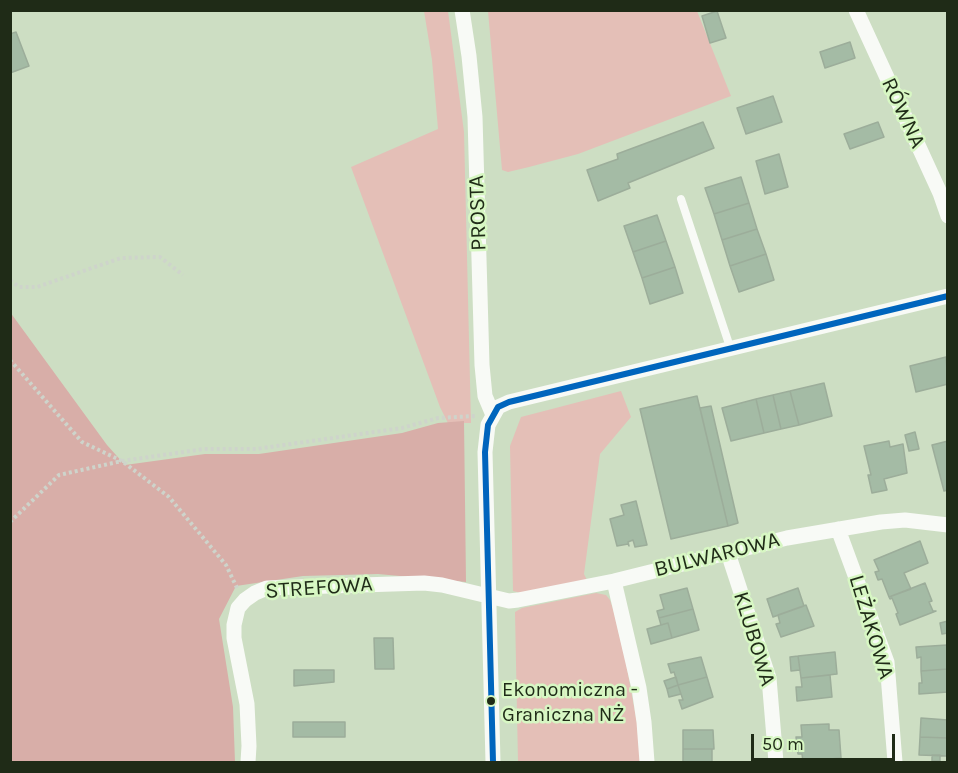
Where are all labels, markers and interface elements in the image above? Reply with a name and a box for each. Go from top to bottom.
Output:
street label: RÓWNA [875,73,931,153]
street label: PROSTA [463,175,493,251]
street label: BULWAROWA [652,527,782,583]
street label: STREFOWA [264,571,374,605]
street label: LEŻAKOWA [843,572,899,682]
street label: KLUBOWA [727,589,781,689]
place label: Ekonomiczna - Graniczna NŻ [502,678,638,725]
marker: Ekonomiczna - Graniczna NŻ [485,695,497,707]
scale bar [754,722,898,760]
text: 50 m [762,733,804,755]

